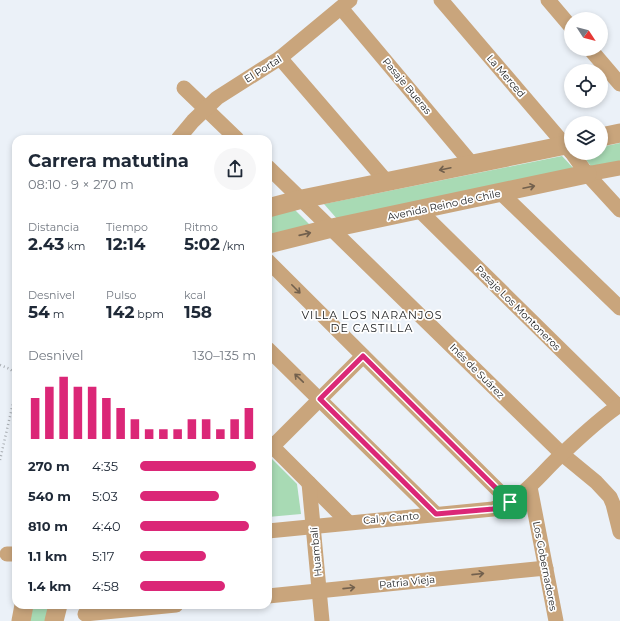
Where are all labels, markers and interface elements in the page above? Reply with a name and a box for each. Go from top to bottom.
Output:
north arrow [564,12,608,56]
map controls [564,12,608,160]
street label: El Portal [242,52,284,86]
street label: La Merced [484,52,528,100]
street label: Pasaje Bueras [380,55,434,117]
button: locate [564,64,608,108]
button: layers [564,116,608,160]
button: share [214,148,256,190]
text: Carrera matutina [28,150,189,172]
one-way arrow [439,166,452,174]
text: 08:10 · 9 × 270 m [28,176,134,192]
one-way arrow [522,182,535,190]
street label: Avenida Reino de Chile [386,187,502,223]
text: Distancia [28,220,79,234]
text: Tiempo [106,220,148,234]
text: Ritmo [184,220,218,234]
one-way arrow [299,229,312,237]
text: 2.43 [28,234,64,254]
text: 12:14 [106,234,146,254]
text: 5:02 [184,234,220,254]
text: km [64,239,85,253]
text: /km [220,239,245,253]
street label: Pasaje Los Montoneros [473,263,563,353]
one-way arrow [291,284,301,294]
text: Desnivel [28,288,75,302]
text: Pulso [106,288,137,302]
text: kcal [184,288,206,302]
text: 54 [28,302,50,322]
text: 142 [106,302,134,322]
text: 158 [184,302,212,322]
text: m [50,307,64,321]
text: bpm [134,307,164,321]
district label: VILLA LOS NARANJOS DE CASTILLA [302,308,442,335]
street label: Inés de Suárez [447,341,507,401]
text: Desnivel [28,347,83,363]
text: 130–135 m [193,347,256,363]
one-way arrow [294,373,304,383]
text: 270 m [28,458,70,474]
text: 4:35 [92,458,118,474]
pin [493,485,527,519]
text: 540 m [28,488,71,504]
text: 5:03 [92,488,118,504]
icon: arrive [499,491,521,513]
street label: Cal y Canto [363,509,419,527]
text: 810 m [28,518,68,534]
text: 4:40 [92,518,121,534]
street label: Los Gobernadores [530,520,560,612]
street label: Huambalí [307,526,325,577]
text: 1.1 km [28,548,67,564]
text: 5:17 [92,548,114,564]
one-way arrow [471,571,484,578]
street label: Patria Vieja [378,573,436,591]
text: 1.4 km [28,578,71,594]
text: 4:58 [92,578,119,594]
one-way arrow [342,584,355,591]

